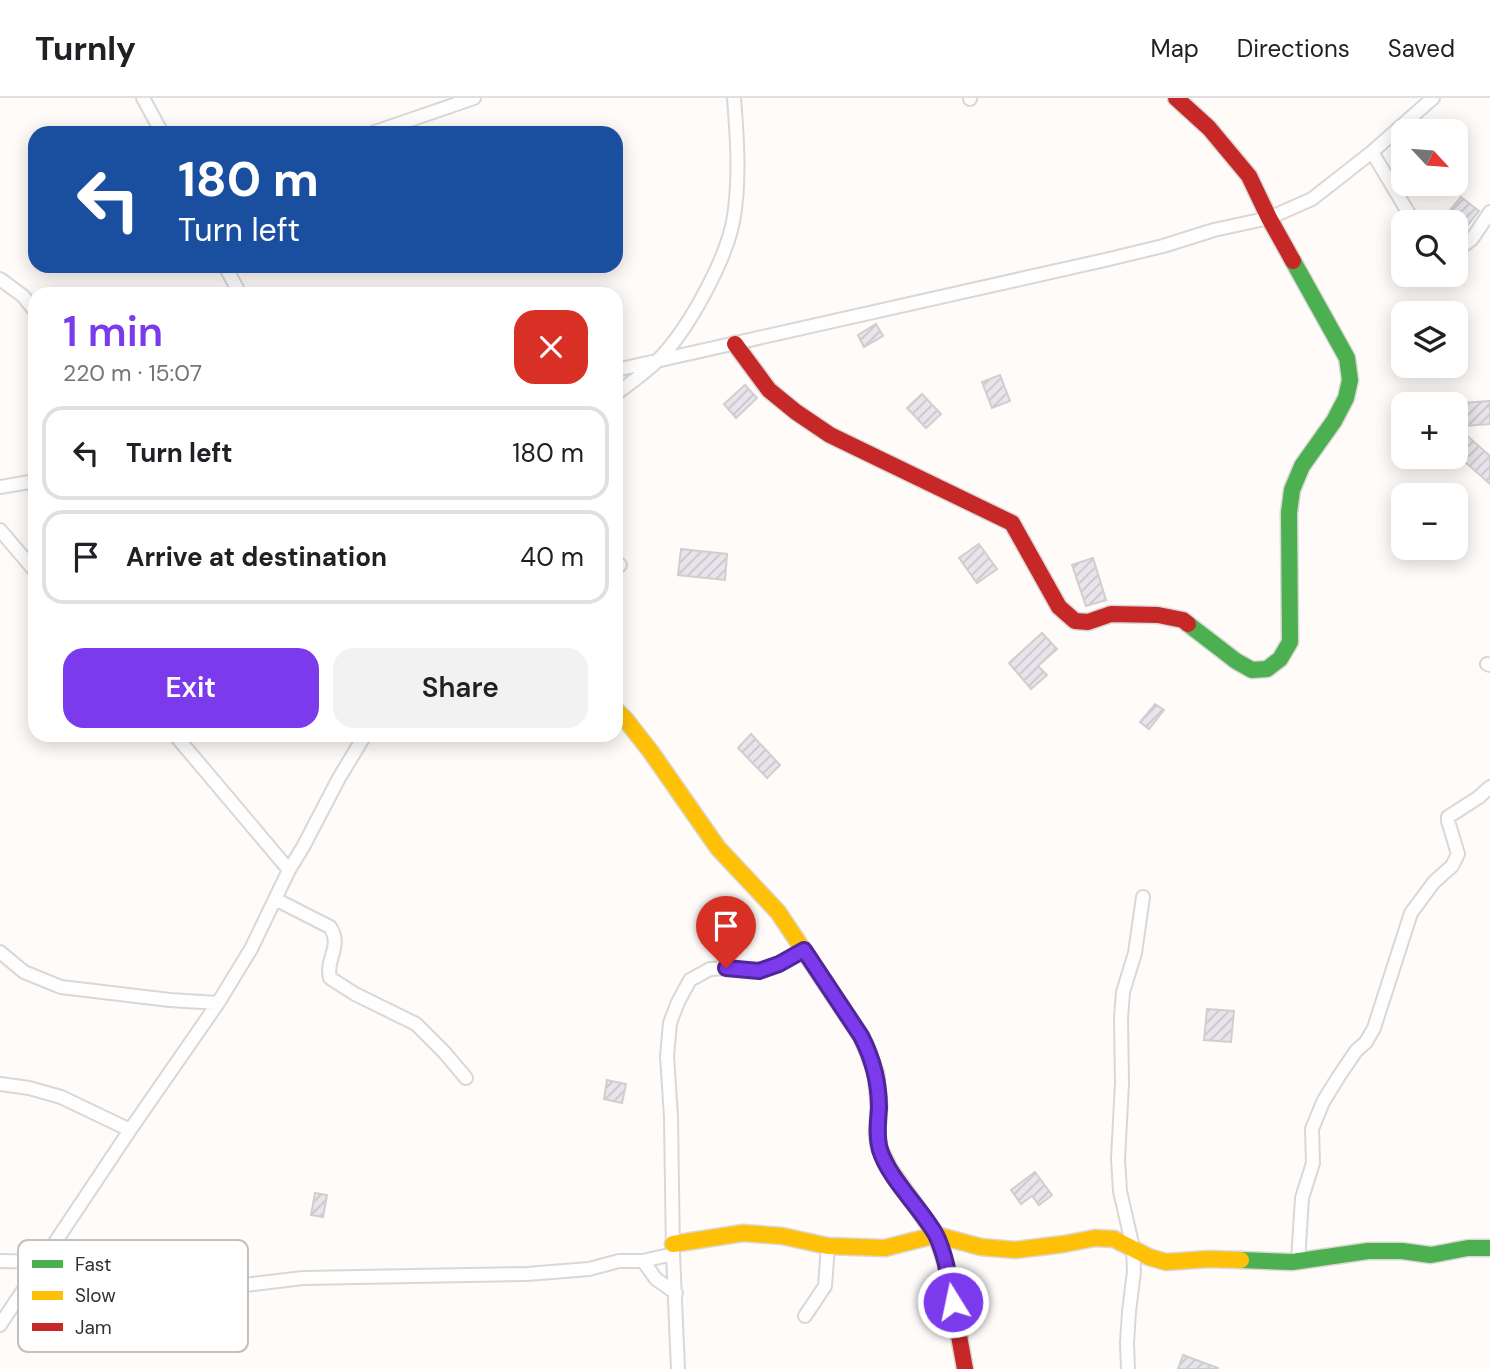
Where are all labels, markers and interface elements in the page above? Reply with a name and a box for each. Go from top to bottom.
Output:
text: Turnly [35,27,136,70]
text: Map [1151,33,1199,64]
text: Directions [1237,33,1350,64]
text: Saved [1388,33,1455,64]
north arrow [1391,119,1468,196]
map controls [1391,119,1468,560]
text: 180 m [178,147,319,211]
icon: left [63,154,154,245]
text: Turn left [178,209,300,251]
button: search [1391,210,1468,287]
button: layers [1391,301,1468,378]
text: 1 min [63,304,163,359]
button: close [514,310,588,384]
text: 220 m · 15:07 [63,358,202,388]
button: + [1391,392,1468,469]
icon: left [67,434,105,472]
text: Turn left [126,436,233,470]
text: 180 m [512,436,584,470]
button: − [1391,483,1468,560]
icon: arrive [67,538,105,576]
text: Arrive at destination [126,540,387,574]
text: 40 m [520,540,584,574]
button: Exit [63,648,319,728]
button: Share [333,648,588,728]
pin [696,896,756,968]
icon: arrive [707,907,745,945]
legend [18,1240,248,1352]
text: Fast [75,1252,111,1277]
position arrow [916,1265,990,1339]
text: Slow [75,1283,116,1308]
text: Jam [75,1315,112,1340]

